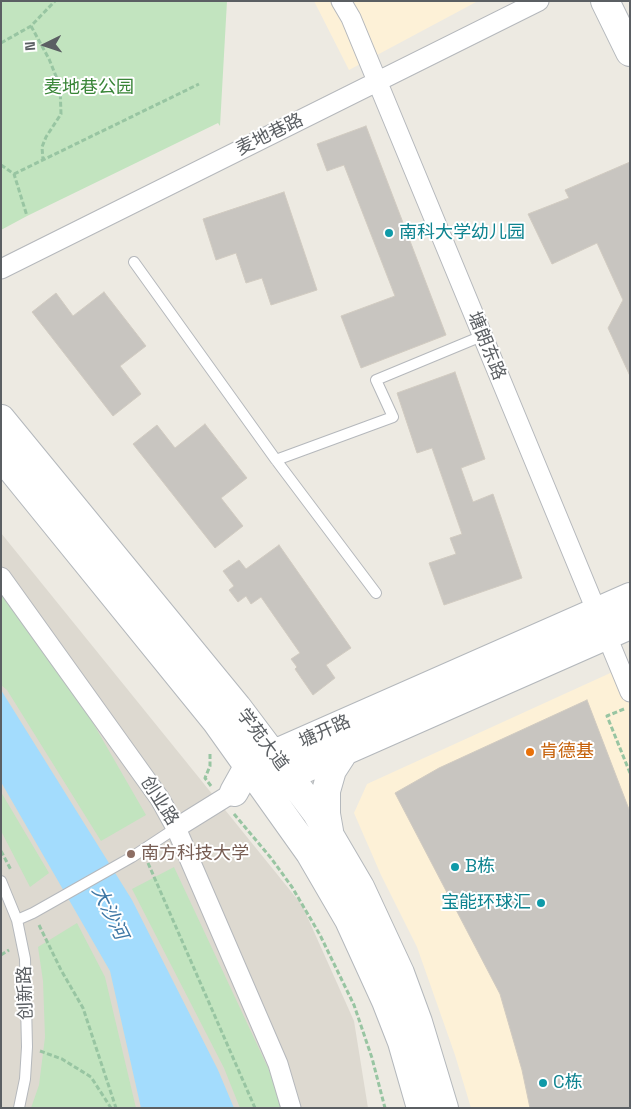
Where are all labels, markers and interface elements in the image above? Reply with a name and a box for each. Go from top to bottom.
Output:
north arrow [20,20,70,70]
text: N [21,41,39,51]
park label: 麦地巷公园 [44,77,134,99]
street label: 麦地巷路 [233,110,307,160]
place label: 南科大学幼儿园 [399,222,525,244]
marker: 南科大学幼儿园 [383,227,395,239]
street label: 塘朗东路 [463,309,509,383]
street label: 学苑大道 [232,705,292,775]
street label: 塘开路 [296,711,354,753]
place label: 肯德基 [540,741,594,763]
marker: 肯德基 [524,746,536,758]
street label: 创业路 [136,772,182,830]
place label: 南方科技大学 [141,843,249,865]
marker: 南方科技大学 [125,848,137,860]
place label: B栋 [465,856,495,878]
marker: B栋 [449,861,461,873]
water label: 大沙河 [86,882,132,944]
place label: 宝能环球汇 [441,892,531,914]
marker: 宝能环球汇 [535,897,547,909]
street label: 创新路 [14,966,38,1020]
place label: C栋 [553,1072,583,1094]
marker: C栋 [537,1077,549,1089]

